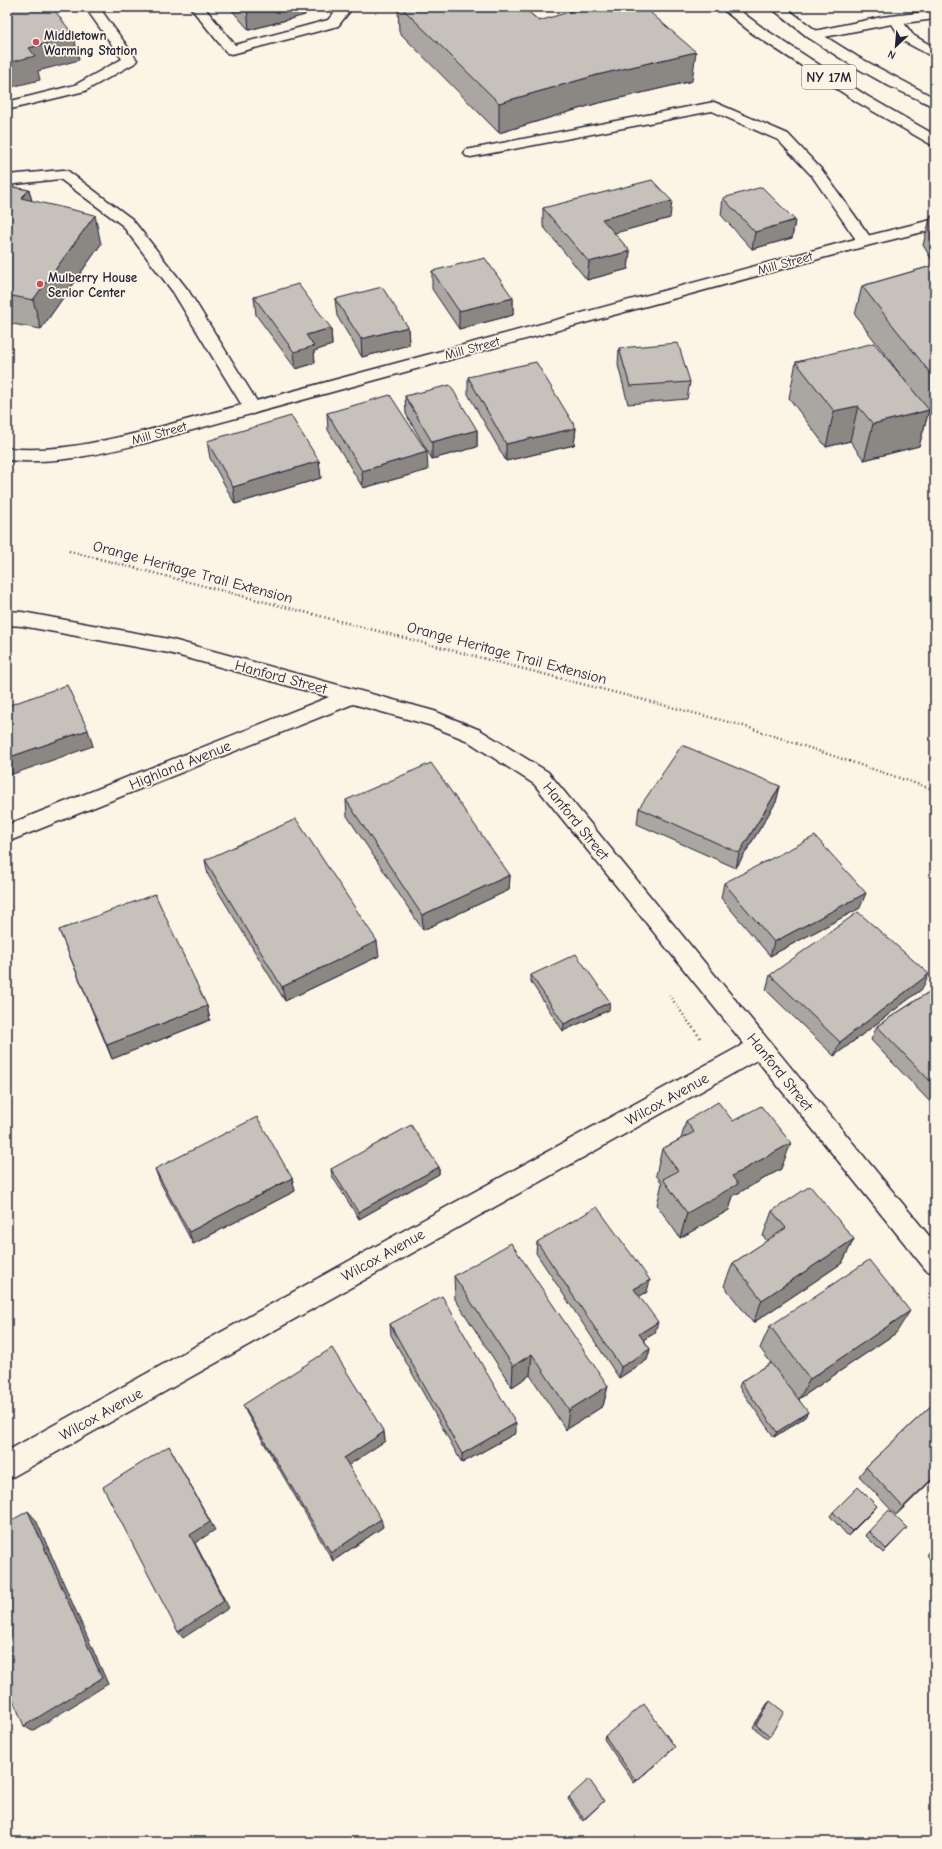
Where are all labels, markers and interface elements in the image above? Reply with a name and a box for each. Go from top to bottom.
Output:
north arrow [876,26,916,66]
place label: Middletown Warming Station [44,28,137,58]
marker: Middletown Warming Station [31,37,41,47]
text: N [886,47,898,62]
road number: NY 17M [802,65,856,89]
street label: Mill Street [756,248,815,278]
place label: Mulberry House Senior Center [48,270,138,300]
marker: Mulberry House Senior Center [35,279,45,289]
street label: Mill Street [443,333,502,363]
street label: Mill Street [130,418,189,448]
street label: Orange Heritage Trail Extension [91,537,295,607]
street label: Orange Heritage Trail Extension [405,618,609,688]
street label: Hanford Street [233,656,330,698]
street label: Highland Avenue [126,736,234,794]
street label: Hanford Street [539,779,613,864]
street label: Hanford Street [743,1030,817,1115]
street label: Wilcox Avenue [622,1069,712,1129]
street label: Wilcox Avenue [338,1225,428,1285]
street label: Wilcox Avenue [56,1384,146,1444]

